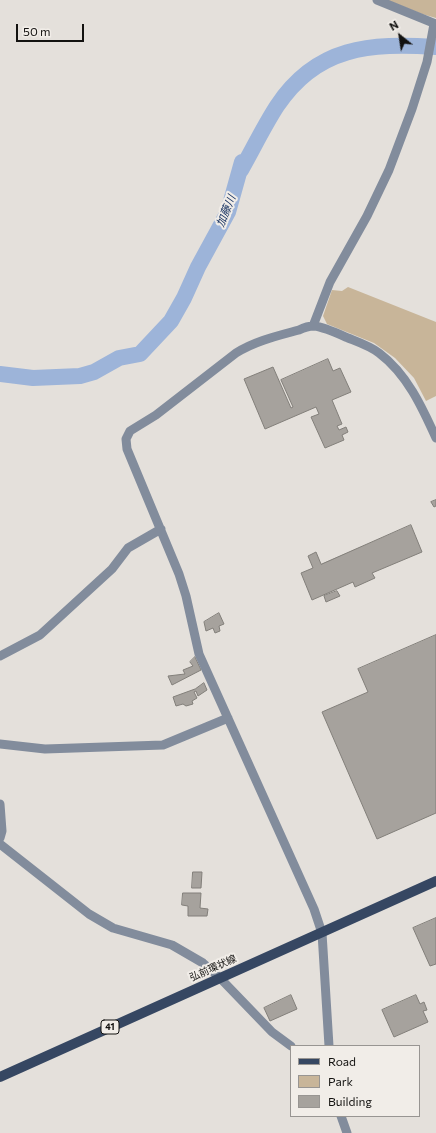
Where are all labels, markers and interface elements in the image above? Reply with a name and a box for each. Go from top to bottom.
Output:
scale bar [18,16,86,42]
north arrow [380,16,420,56]
text: N [387,17,401,33]
text: 50 m [23,24,51,38]
water label: 加藤川 [214,193,238,229]
street label: 弘前環状線 [188,952,238,984]
road number: 41 [101,1020,119,1034]
legend [290,1045,420,1117]
text: Road [328,1054,356,1068]
text: Park [328,1074,353,1088]
text: Building [328,1094,372,1108]

